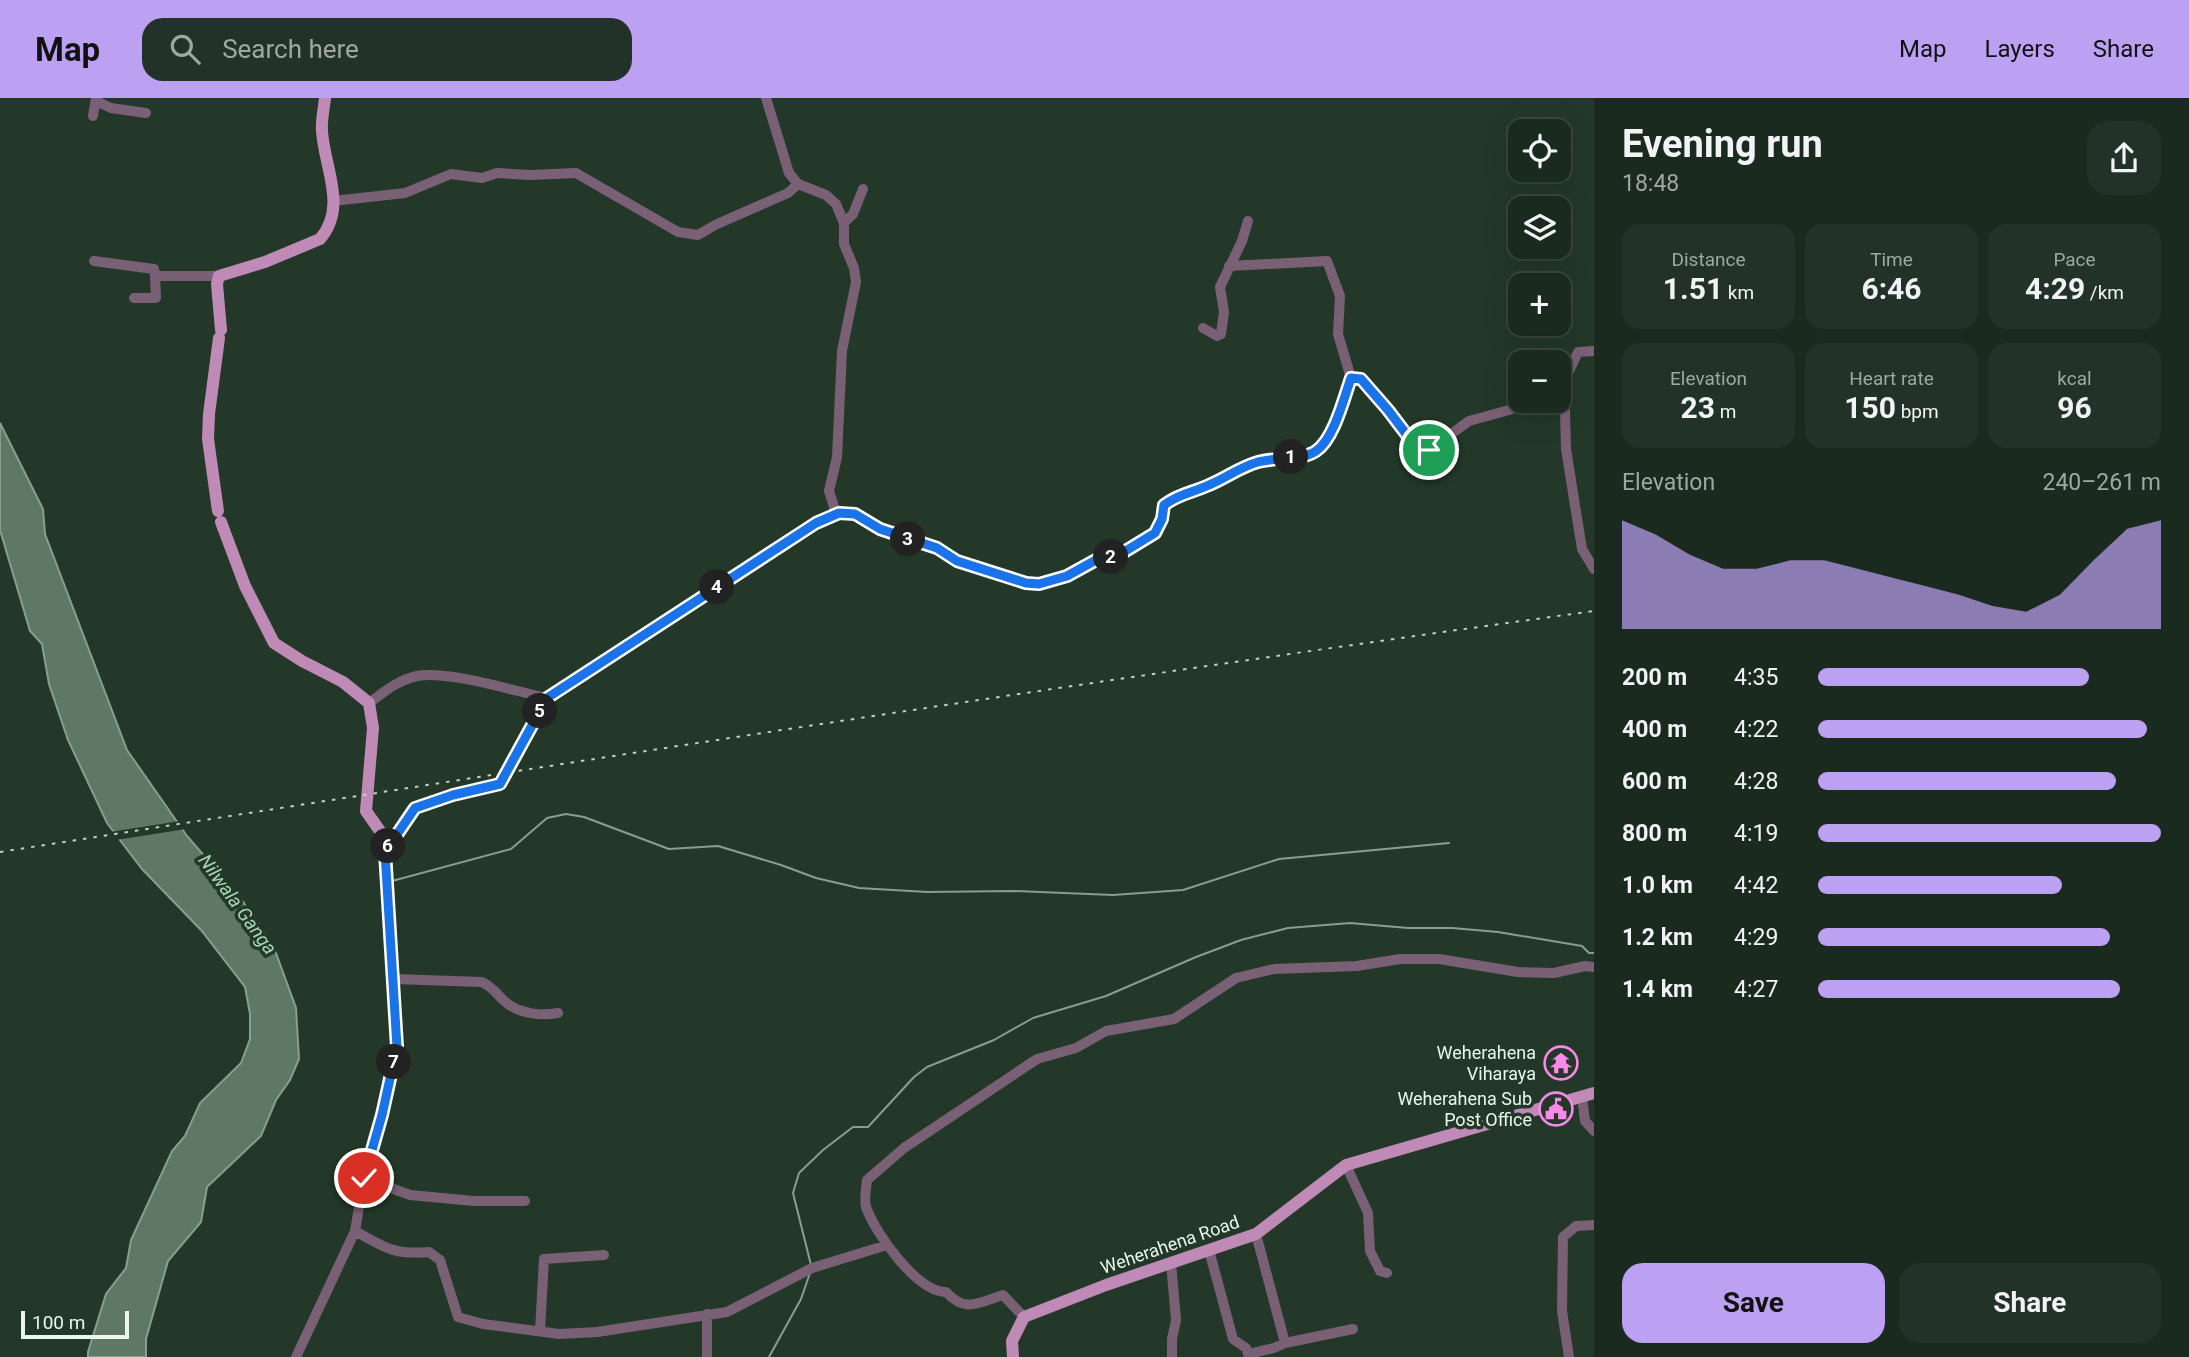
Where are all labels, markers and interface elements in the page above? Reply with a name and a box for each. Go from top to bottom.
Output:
search box [142,18,632,81]
text: Map [35,30,100,69]
icon: search [166,30,204,68]
text: Search here [222,34,359,64]
text: Map [1899,35,1947,63]
text: Layers [1985,35,2055,63]
text: Share [2093,35,2154,63]
map controls [1508,119,1571,413]
button: locate [1508,119,1571,182]
button: share [2087,121,2161,195]
text: Evening run [1622,122,1823,166]
text: 18:48 [1622,170,1679,197]
button: layers [1508,196,1571,259]
text: Distance [1672,248,1745,271]
text: Time [1870,248,1913,271]
text: Pace [2053,248,2096,271]
text: 1.51 [1663,271,1723,306]
text: 6:46 [1861,271,1922,306]
text: 4:29 [2025,271,2085,306]
button: + [1508,273,1571,336]
text: km [1723,281,1754,304]
text: /km [2085,281,2124,304]
button: − [1508,350,1571,413]
text: Elevation [1670,367,1747,390]
text: Heart rate [1849,367,1934,390]
text: kcal [2057,367,2092,390]
text: 23 [1681,390,1715,425]
text: 150 [1844,390,1896,425]
text: 96 [2057,390,2092,425]
text: m [1715,400,1736,423]
text: bpm [1896,400,1939,423]
pin [1399,420,1459,480]
icon: arrive [1410,431,1448,469]
pin: 1 [1274,440,1308,474]
text: 1 [1285,445,1296,468]
text: Elevation [1622,469,1715,496]
text: 240–261 m [2042,469,2161,496]
pin: 3 [890,522,926,556]
text: 3 [902,527,913,550]
pin: 2 [1094,540,1128,574]
text: 2 [1105,545,1116,568]
pin: 4 [700,570,734,604]
text: 4 [711,575,722,598]
text: 200 m [1622,664,1687,691]
text: 4:35 [1734,664,1778,691]
pin: 5 [522,694,558,728]
text: 5 [534,699,545,722]
text: 400 m [1622,716,1687,743]
text: 4:22 [1734,716,1778,743]
text: 600 m [1622,768,1687,795]
text: 4:28 [1734,768,1778,795]
text: 800 m [1622,820,1687,847]
text: 4:19 [1734,820,1778,847]
pin: 6 [370,828,406,864]
text: 6 [382,834,393,857]
water label: Nilwala Ganga [194,850,282,959]
text: 1.0 km [1622,872,1693,899]
text: 4:42 [1734,872,1778,899]
text: 1.2 km [1622,924,1693,951]
text: 4:29 [1734,924,1778,951]
text: 1.4 km [1622,976,1693,1003]
text: 4:27 [1734,976,1778,1003]
place label: Weherahena Viharaya [1437,1042,1536,1084]
pin: 7 [376,1044,412,1080]
temple icon: Weherahena Viharaya [1542,1044,1580,1082]
text: 7 [388,1050,399,1073]
place label: Weherahena Sub Post Office [1397,1088,1532,1130]
public building icon: Weherahena Sub Post Office [1537,1090,1575,1128]
pin [334,1148,394,1208]
icon: check [345,1159,383,1197]
street label: Weherahena Road [1098,1211,1242,1278]
button: Save [1622,1263,1885,1343]
button: Share [1899,1263,2161,1343]
scale bar [21,1308,130,1340]
text: 100 m [32,1311,85,1334]

